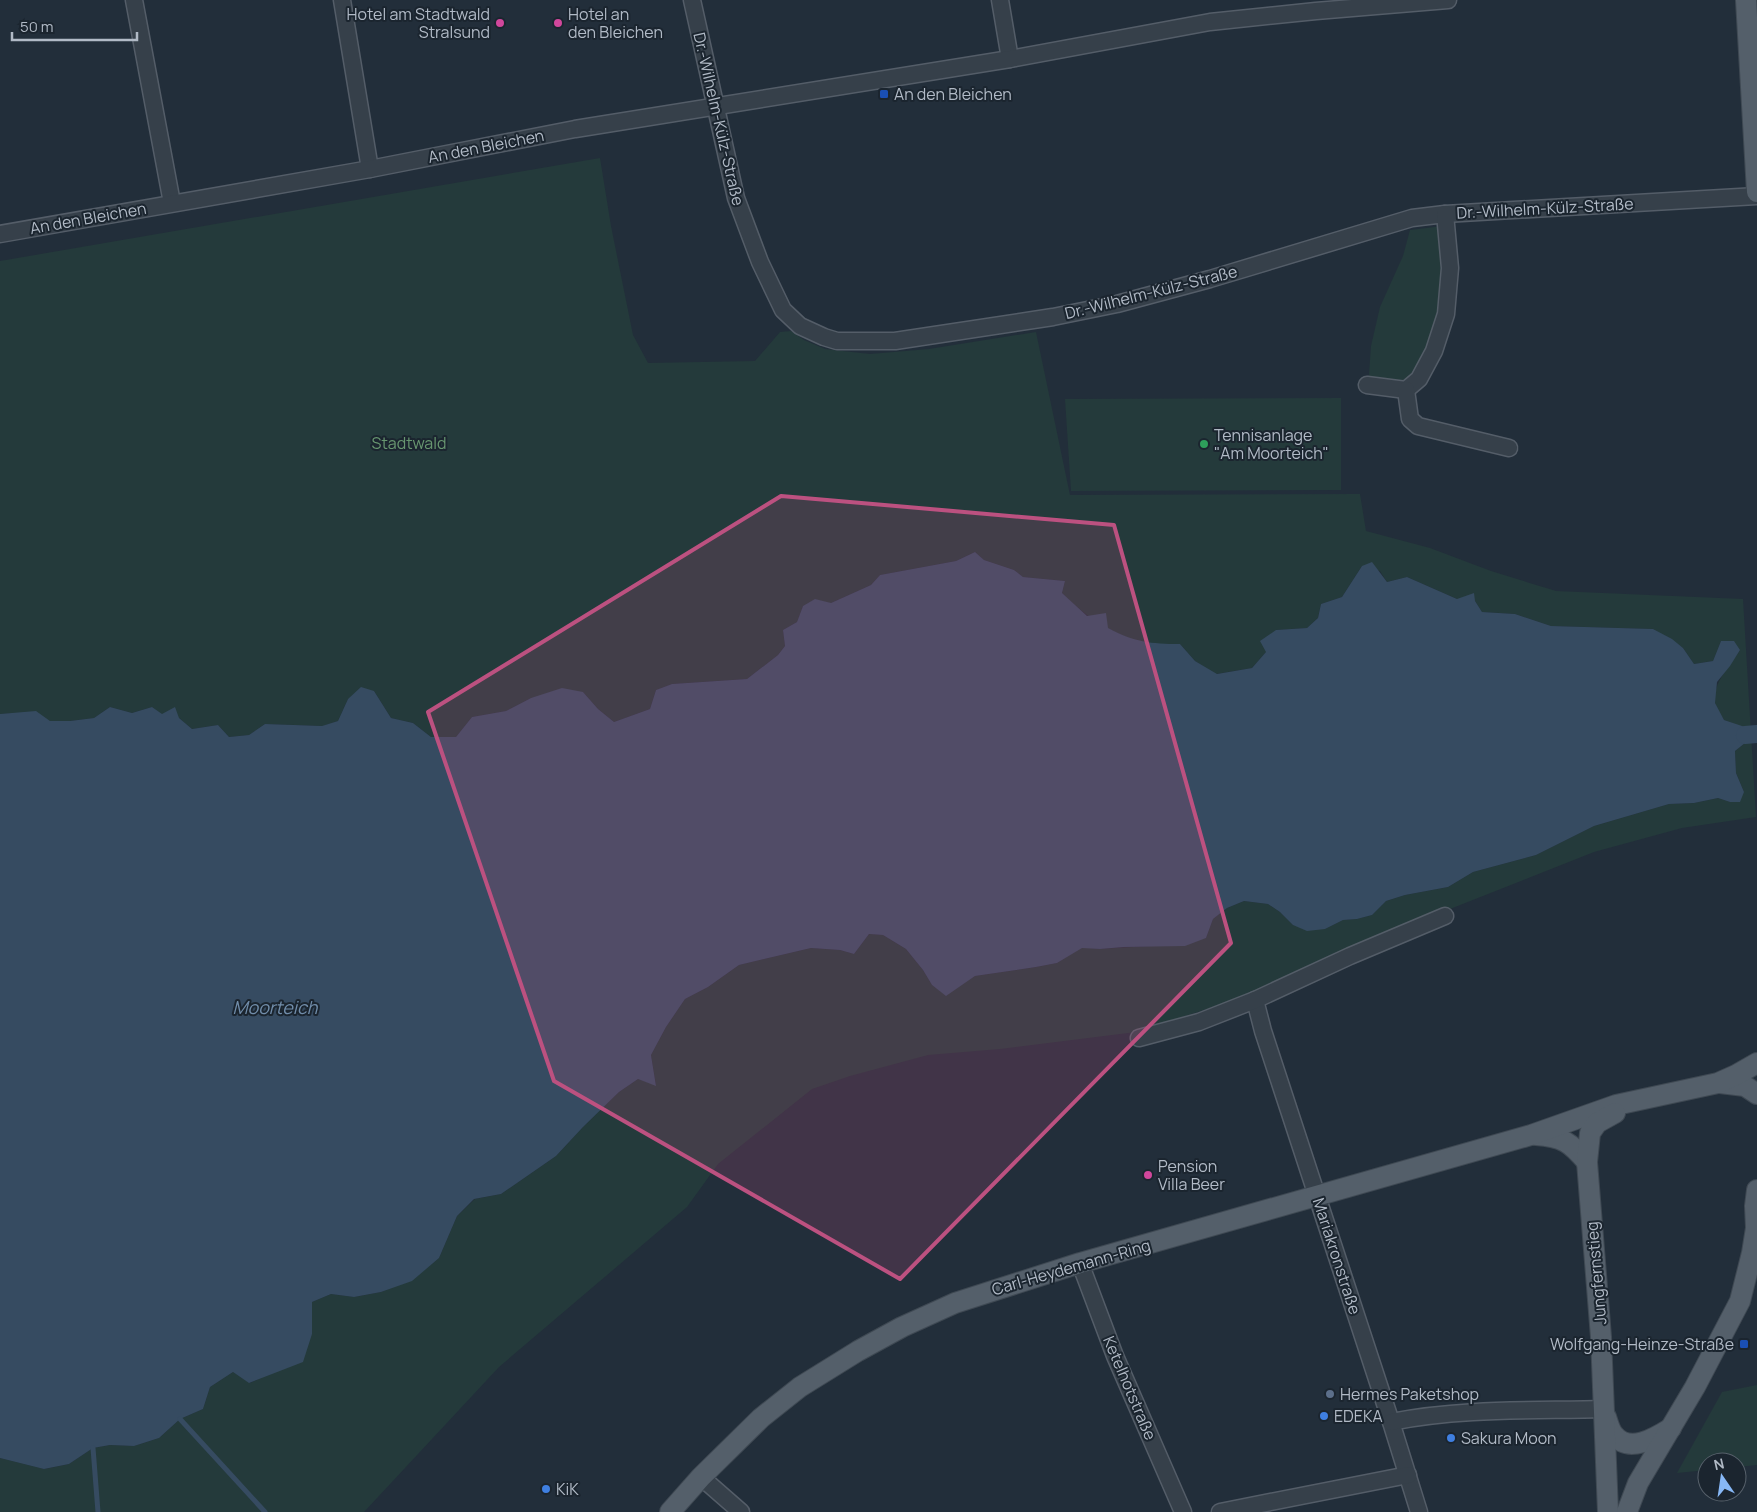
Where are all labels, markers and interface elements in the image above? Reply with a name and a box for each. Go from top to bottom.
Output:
place label: Hotel am Stadtwald Stralsund [347,3,490,43]
place label: Hotel an den Bleichen [568,3,663,43]
scale bar [12,10,138,42]
text: 50 m [20,16,54,37]
marker: Hotel am Stadtwald Stralsund [494,17,506,29]
marker: Hotel an den Bleichen [552,17,564,29]
street label: Dr.-Wilhelm-Külz-Straße [688,30,750,208]
place label: An den Bleichen [894,83,1012,105]
marker: An den Bleichen [878,88,890,100]
street label: An den Bleichen [426,124,546,168]
street label: Dr.-Wilhelm-Külz-Straße [1456,192,1634,224]
street label: An den Bleichen [28,197,148,239]
street label: Dr.-Wilhelm-Külz-Straße [1062,260,1240,324]
place label: Tennisanlage "Am Moorteich" [1214,424,1329,464]
park label: Stadtwald [372,432,446,454]
marker: Tennisanlage "Am Moorteich" [1198,438,1210,450]
water label: Moorteich [232,995,319,1019]
place label: Pension Villa Beer [1158,1155,1225,1195]
marker: Pension Villa Beer [1142,1169,1154,1181]
street label: Mariakronstraße [1308,1195,1366,1317]
street label: Jungfernstieg [1581,1221,1611,1325]
street label: Carl-Heydemann-Ring [989,1234,1153,1300]
street label: Ketelhotstraße [1098,1333,1162,1443]
place label: Wolfgang-Heinze-Straße [1550,1333,1734,1355]
marker: Wolfgang-Heinze-Straße [1738,1338,1750,1350]
place label: Hermes Paketshop [1340,1383,1479,1405]
marker: Hermes Paketshop [1324,1388,1336,1400]
place label: EDEKA [1334,1405,1383,1427]
marker: EDEKA [1318,1410,1330,1422]
place label: Sakura Moon [1461,1427,1557,1449]
marker: Sakura Moon [1445,1432,1457,1444]
north arrow [1697,1452,1747,1502]
text: N [1712,1453,1726,1474]
place label: KiK [556,1478,579,1500]
marker: KiK [540,1483,552,1495]

